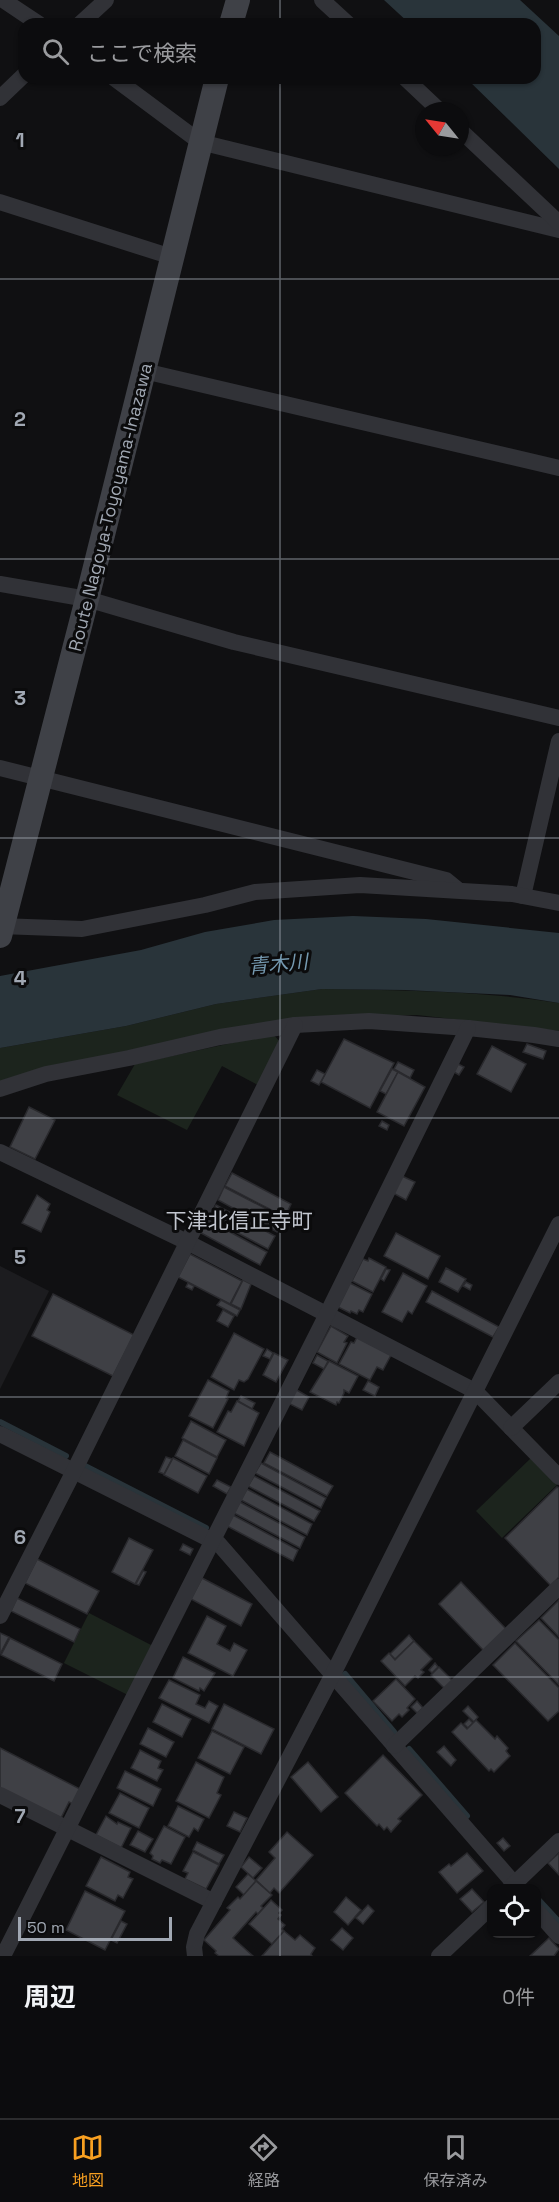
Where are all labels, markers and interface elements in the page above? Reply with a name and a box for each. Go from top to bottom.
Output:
search box [18,18,541,84]
icon: search [39,35,72,68]
text: ここで検索 [87,39,197,67]
north arrow [415,102,469,156]
text: 1 [15,127,25,153]
street label: Route Nagoya-Toyoyama-Inazawa [63,360,157,654]
text: 2 [14,406,26,432]
text: 3 [14,685,26,711]
water label: 青木川 [247,948,311,980]
text: 4 [14,965,27,991]
district label: 下津北信正寺町 [166,1207,313,1234]
text: 5 [14,1244,26,1270]
text: 6 [14,1524,26,1550]
text: 7 [14,1803,26,1829]
map controls [487,1884,541,1938]
button: locate [487,1884,541,1938]
scale bar [18,1914,172,1942]
text: 50 m [27,1917,65,1938]
text: 周辺 [24,1980,76,2014]
text: 0件 [502,1984,535,2010]
tab: 地図 [71,2131,104,2191]
tab: 経路 [247,2131,280,2191]
tab: 保存済み [423,2131,487,2191]

